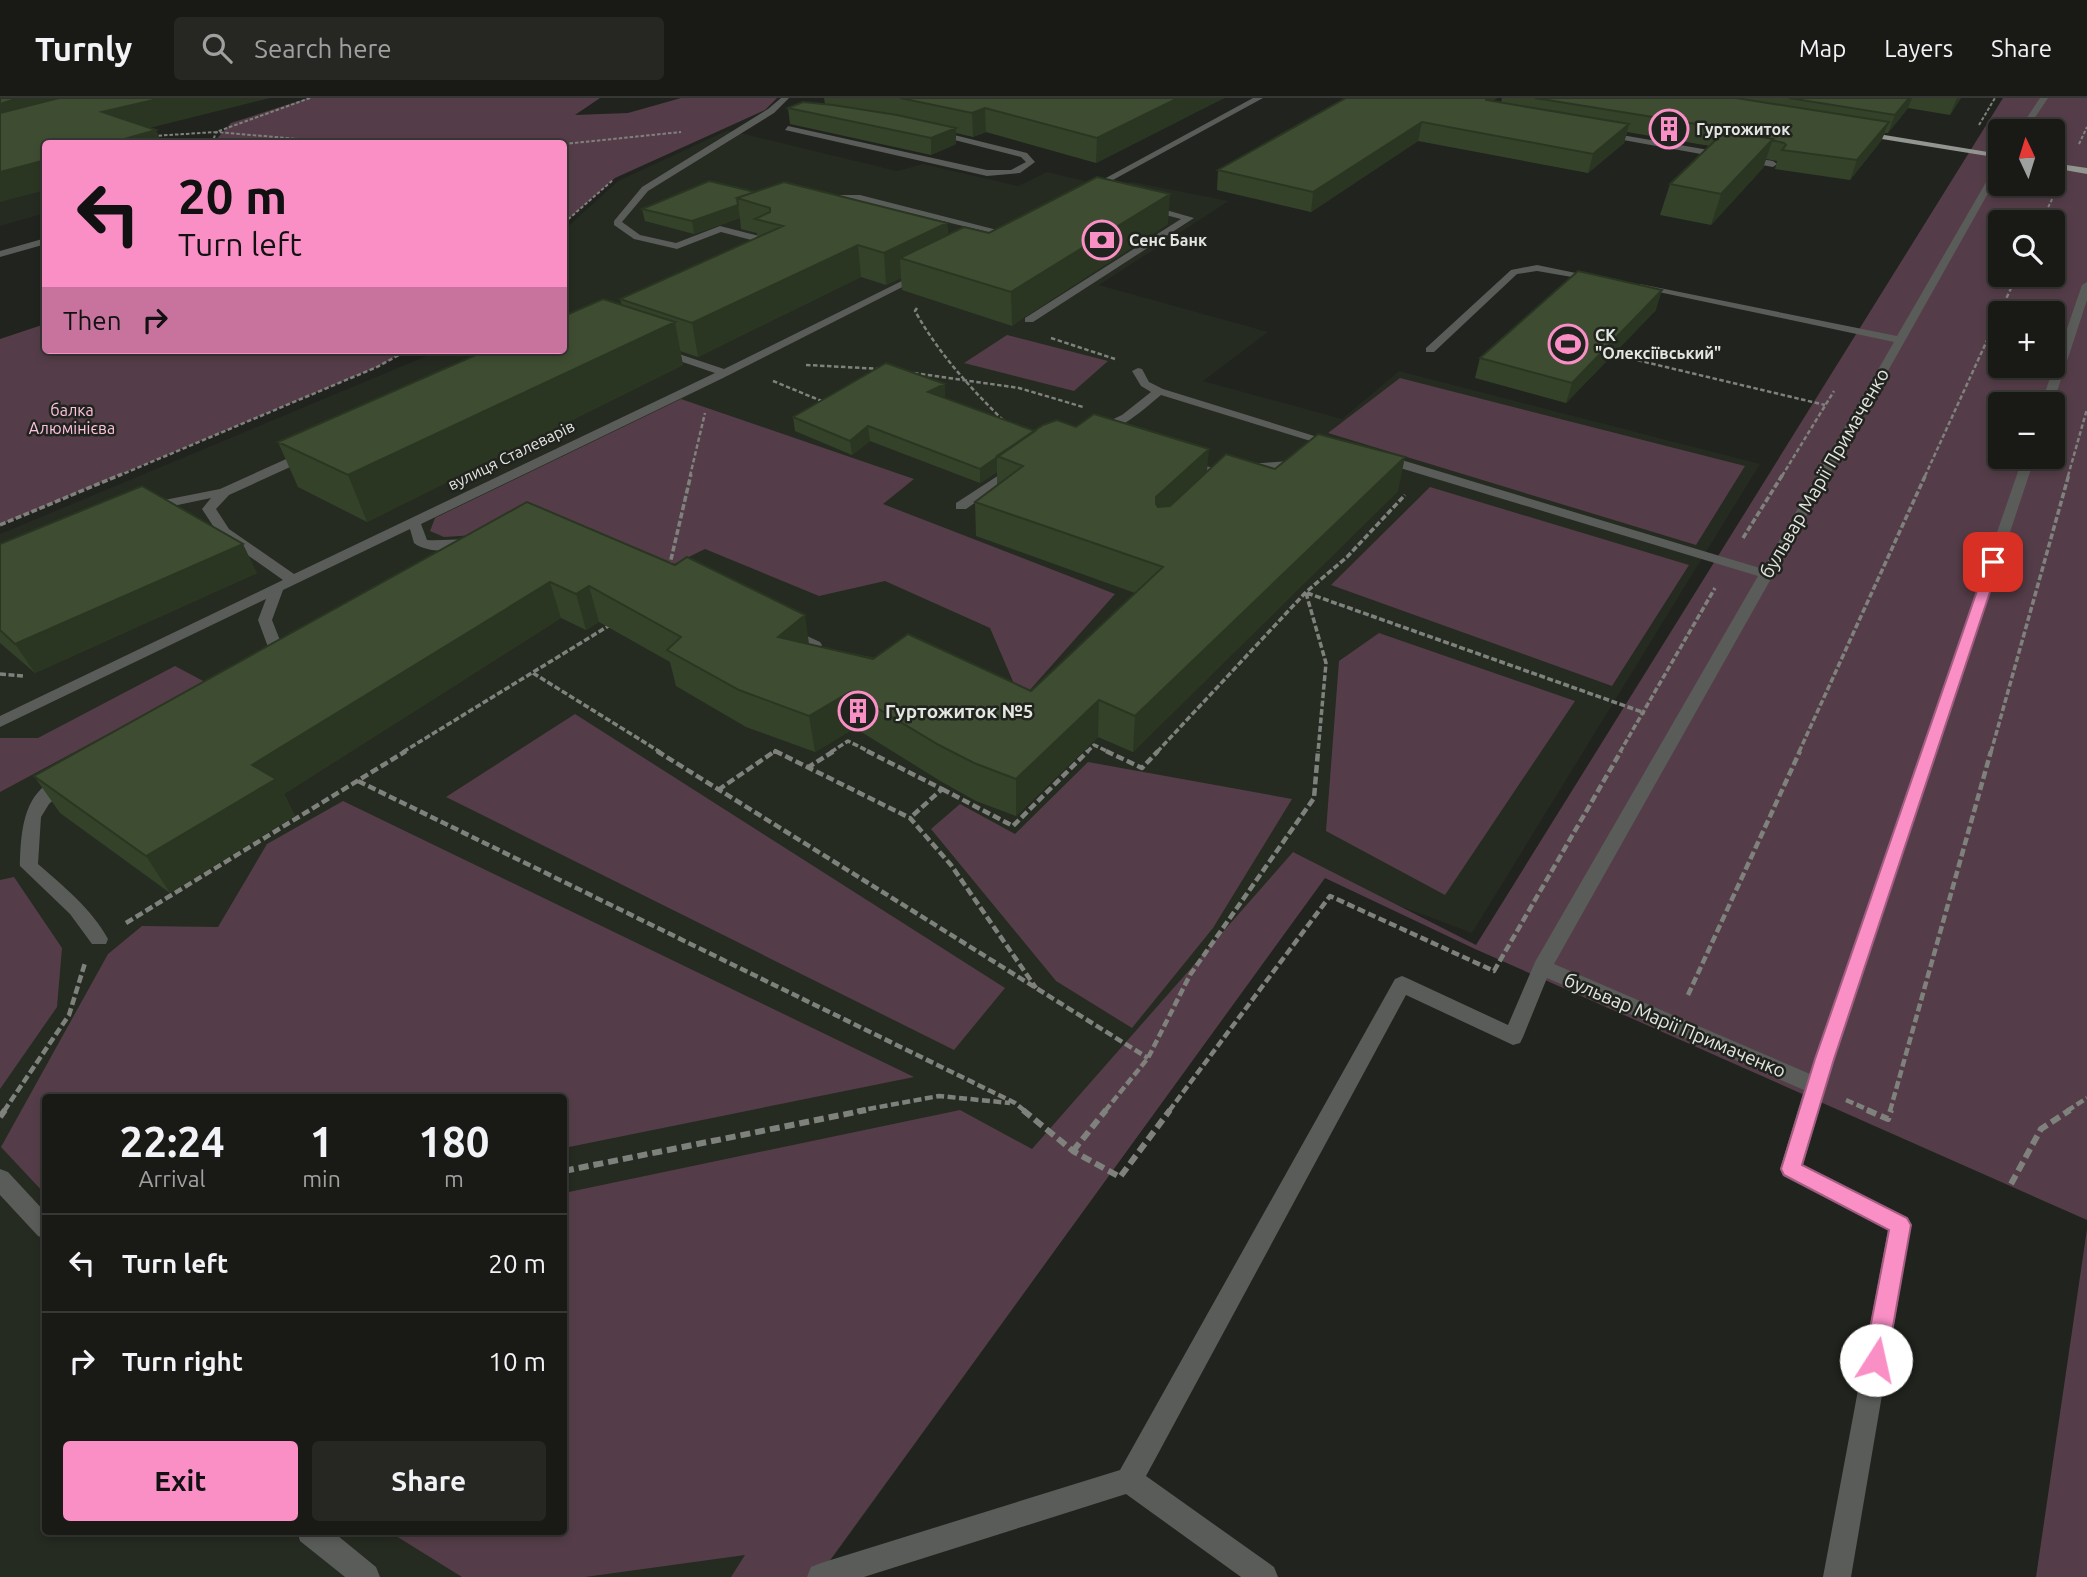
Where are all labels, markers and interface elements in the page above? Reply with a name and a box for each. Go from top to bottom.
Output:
search box [174,17,664,80]
icon: search [198,29,236,67]
text: Turnly [35,30,132,67]
text: Search here [254,34,392,63]
text: Map [1799,35,1846,62]
text: Layers [1884,35,1953,62]
text: Share [1991,35,2052,62]
building icon: Гуртожиток [1648,108,1690,150]
north arrow [1988,119,2065,196]
map controls [1988,119,2065,469]
place label: Гуртожиток [1696,120,1790,138]
icon: left [63,168,154,259]
text: 20 m [178,168,287,223]
button: search [1988,210,2065,287]
bank icon: Сенс Банк [1081,219,1123,261]
text: Turn left [178,226,302,262]
place label: Сенс Банк [1129,231,1207,249]
icon: right [136,301,174,339]
button: + [1988,301,2065,378]
text: Then [63,306,122,335]
sports icon: СК "Олексіївський" [1547,323,1589,365]
place label: СК "Олексіївський" [1595,326,1721,362]
street label: бульвар Марії Примаченко [1755,364,1893,582]
button: − [1988,392,2065,469]
park label: балка Алюмінієва [29,401,115,437]
street label: вулиця Сталеварів [445,416,577,494]
pin [1963,532,2023,592]
icon: arrive [1974,543,2012,581]
building icon: Гуртожиток №5 [837,690,879,732]
place label: Гуртожиток №5 [885,700,1033,722]
street label: бульвар Марії Примаченко [1561,968,1789,1082]
text: 22:24 [120,1118,225,1165]
text: 1 [310,1118,333,1165]
text: 180 [418,1118,489,1165]
text: Arrival [139,1166,206,1191]
text: min [302,1166,341,1191]
text: m [444,1166,464,1191]
icon: left [63,1244,101,1282]
text: Turn left [122,1249,228,1278]
text: 20 m [488,1249,546,1278]
position arrow [1839,1323,1913,1397]
icon: right [63,1342,101,1380]
text: Turn right [122,1347,243,1376]
text: 10 m [488,1347,546,1376]
button: Exit [63,1441,298,1521]
button: Share [312,1441,546,1521]

